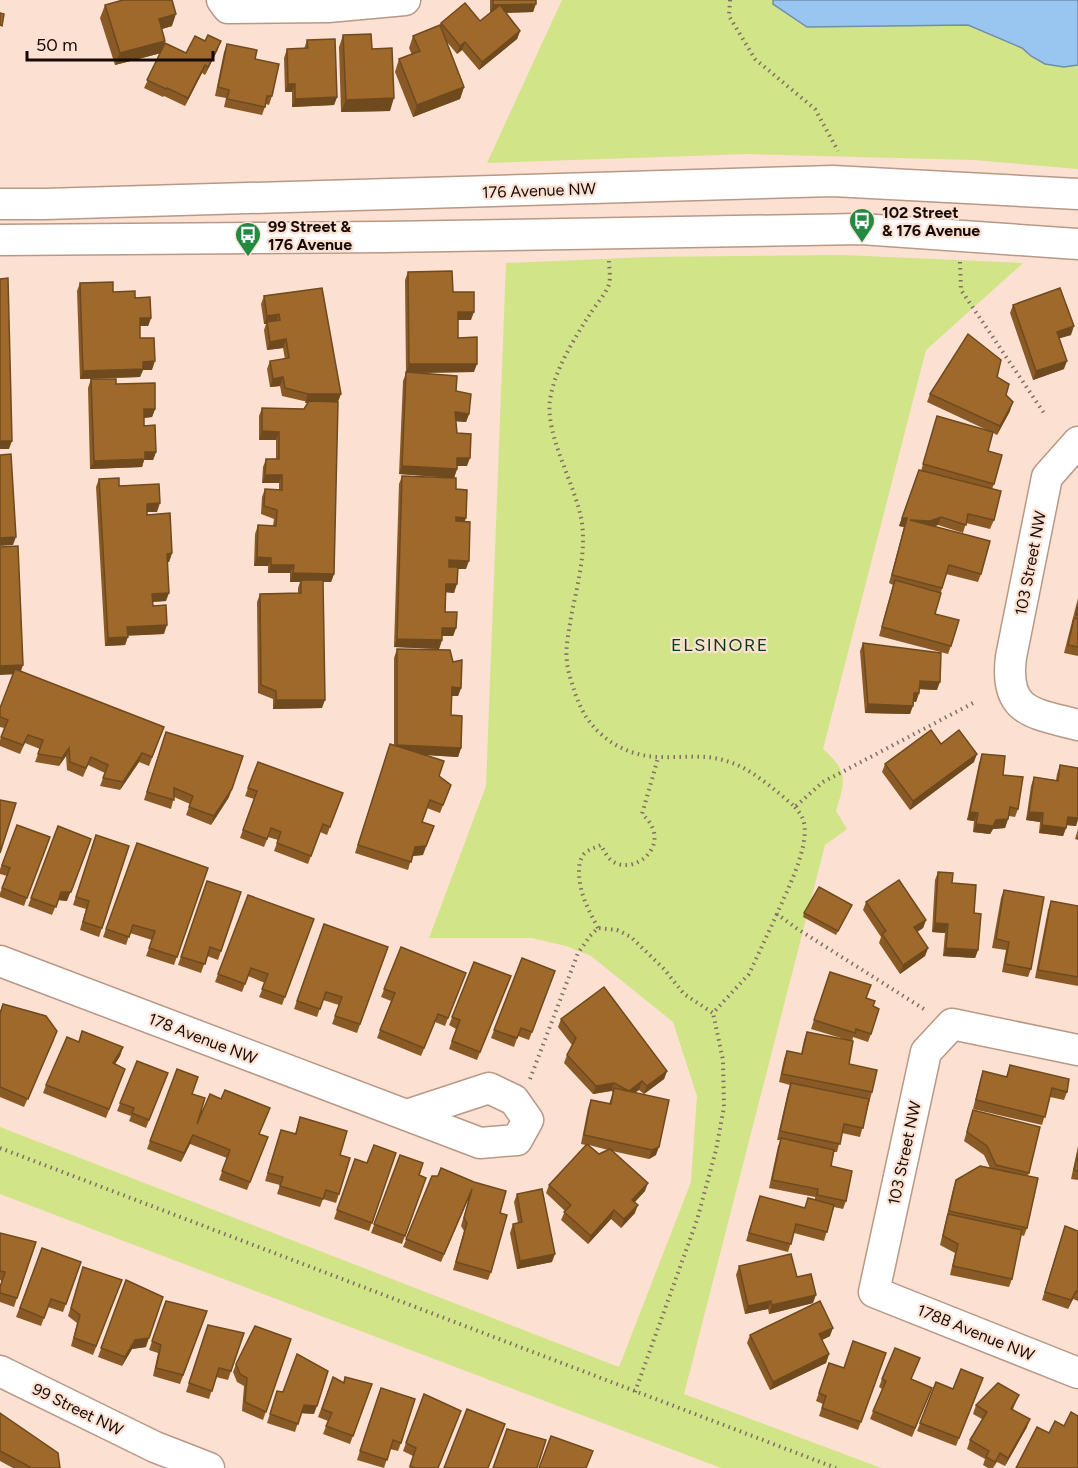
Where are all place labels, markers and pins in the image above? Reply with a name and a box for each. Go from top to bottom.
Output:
place label: 102 Street & 176 Avenue [882,203,980,240]
bus stop icon: 102 Street & 176 Avenue [847,206,877,244]
place label: 99 Street & 176 Avenue [268,217,352,254]
bus stop icon: 99 Street & 176 Avenue [233,220,263,258]

